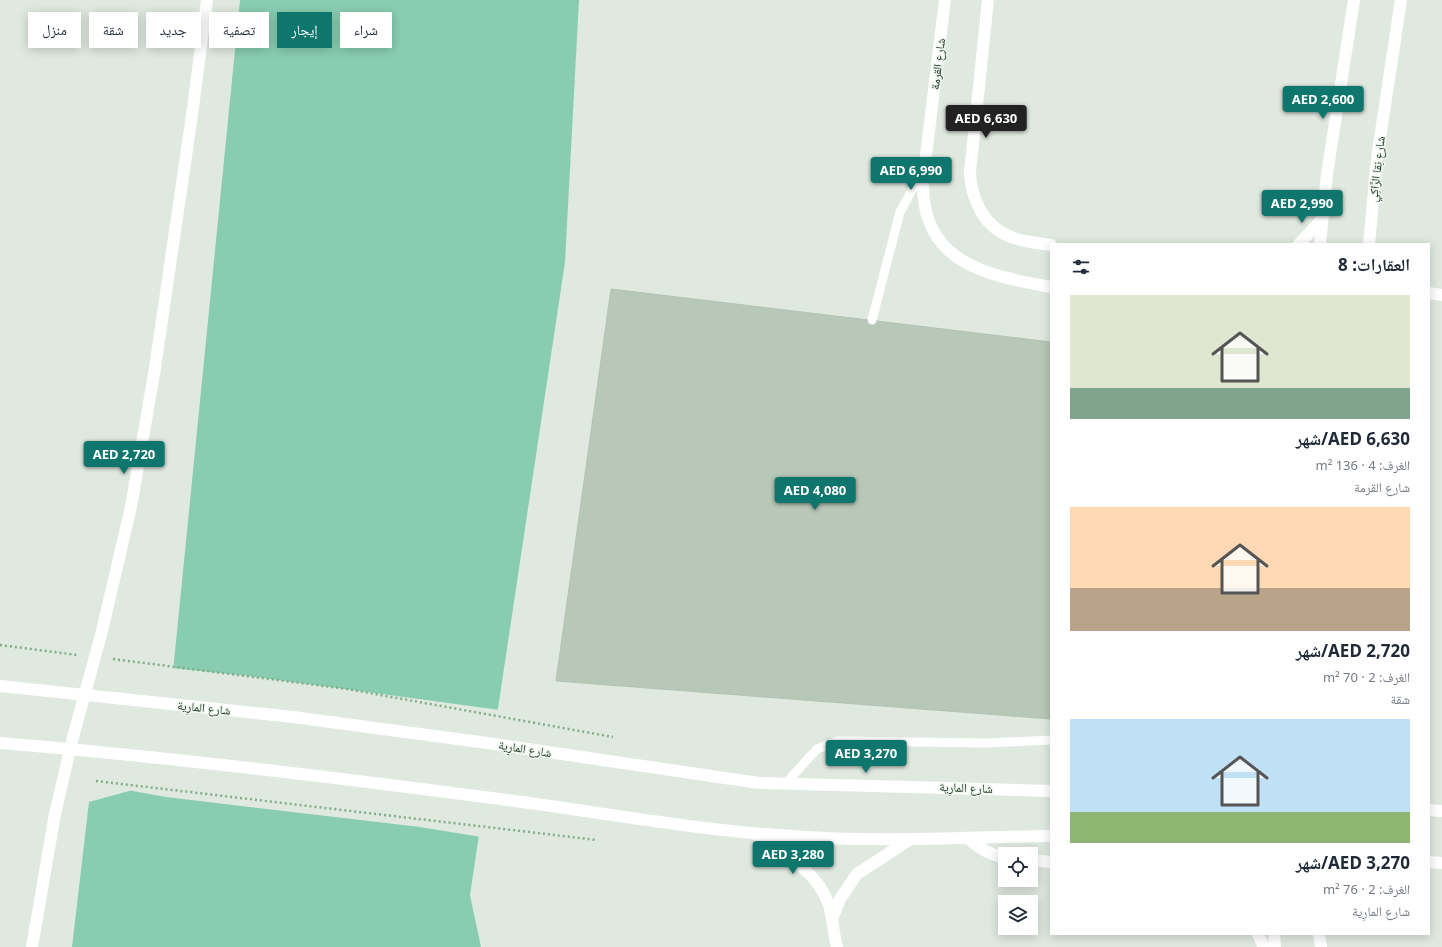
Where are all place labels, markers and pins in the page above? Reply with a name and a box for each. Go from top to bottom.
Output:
pin: AED 2,600 [1277,86,1369,120]
pin: AED 6,630 [940,105,1032,139]
pin: AED 6,990 [865,157,957,191]
pin: AED 2,990 [1256,190,1348,224]
pin: AED 2,720 [78,441,170,475]
pin: AED 4,080 [769,477,861,511]
pin: AED 3,270 [820,740,912,774]
pin: AED 3,280 [747,841,839,875]

